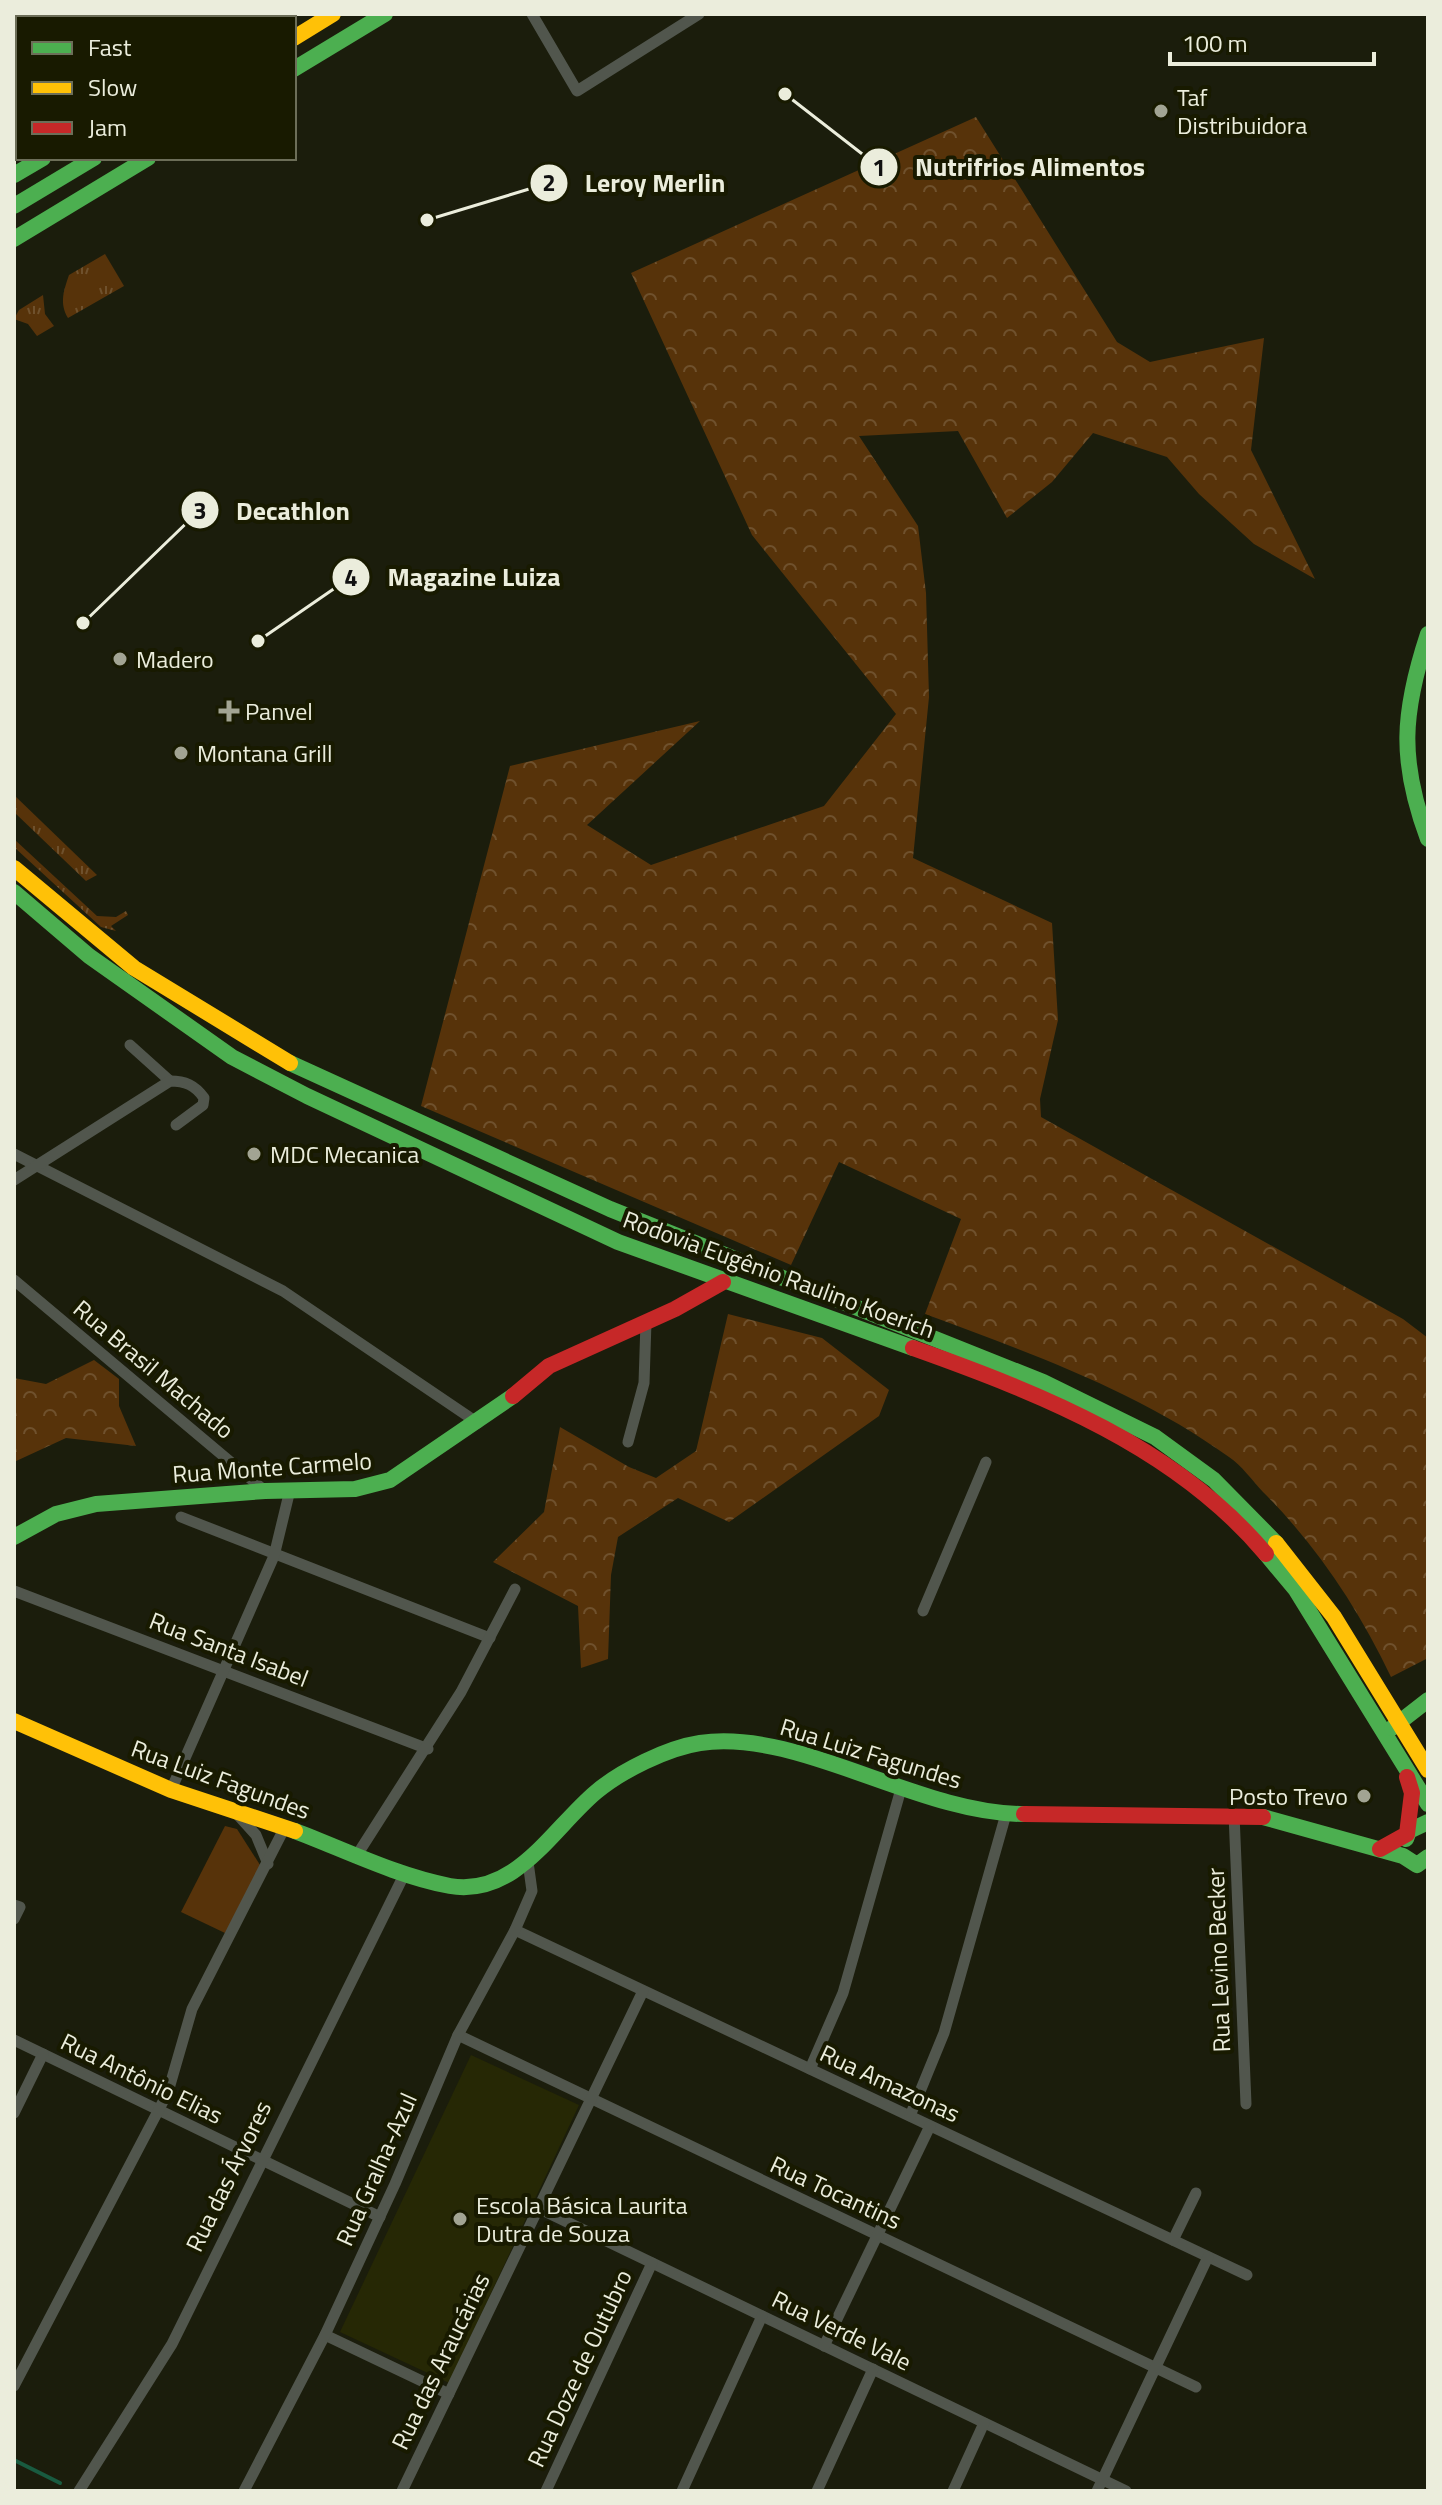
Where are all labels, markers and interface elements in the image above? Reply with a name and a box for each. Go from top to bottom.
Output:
legend [16,16,296,160]
scale bar [1170,16,1374,66]
text: 100 m [1182,25,1248,61]
text: Fast [88,29,132,65]
text: Slow [88,69,137,105]
place label: Taf Distribuidora [1177,79,1307,143]
marker: Taf Distribuidora [1152,102,1170,120]
text: Jam [88,109,127,145]
callout: Nutrifrios Alimentos [859,142,1162,192]
text: Nutrifrios Alimentos [915,147,1145,186]
text: 1 [872,149,886,185]
callout: Leroy Merlin [529,158,742,208]
text: Leroy Merlin [585,163,725,202]
text: 2 [542,164,556,200]
callout: Decathlon [180,485,366,535]
text: Decathlon [236,491,350,530]
text: 3 [193,492,207,528]
callout: Magazine Luiza [331,552,576,602]
text: Magazine Luiza [387,557,561,596]
text: 4 [344,559,358,595]
place label: Madero [136,641,214,677]
marker: Madero [111,650,129,668]
place label: Panvel [245,693,313,729]
marker: Panvel [220,702,238,720]
place label: Montana Grill [197,735,333,771]
marker: Montana Grill [172,744,190,762]
place label: MDC Mecanica [270,1136,419,1172]
marker: MDC Mecanica [245,1145,263,1163]
street label: Rodovia Eugênio Raulino Koerich [618,1201,940,1347]
street label: Rua Brasil Machado [66,1291,242,1447]
street label: Rua Monte Carmelo [171,1442,373,1492]
street label: Rua Santa Isabel [144,1602,314,1696]
street label: Rua Luiz Fagundes [776,1708,966,1798]
street label: Rua Luiz Fagundes [126,1730,316,1828]
place label: Posto Trevo [1229,1778,1348,1814]
marker: Posto Trevo [1355,1787,1373,1805]
street label: Rua Levino Becker [1197,1867,1239,2053]
street label: Rua Antônio Elias [55,2023,229,2133]
street label: Rua Amazonas [814,2035,966,2131]
street label: Rua Gralha-Azul [326,2087,426,2251]
street label: Rua das Árvores [176,2094,280,2258]
street label: Rua Tocantins [765,2146,907,2238]
place label: Escola Básica Laurita Dutra de Souza [476,2187,688,2251]
marker: Escola Básica Laurita Dutra de Souza [451,2210,469,2228]
street label: Rua Doze de Outubro [517,2263,641,2473]
street label: Rua das Araucárias [382,2267,498,2455]
street label: Rua Verde Vale [766,2281,918,2379]

